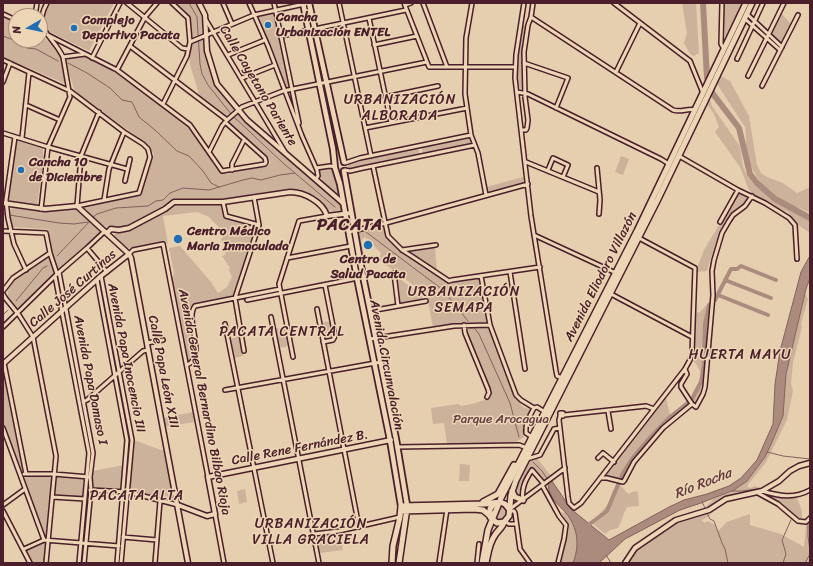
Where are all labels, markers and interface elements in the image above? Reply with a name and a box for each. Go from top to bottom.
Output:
north arrow [8,8,48,48]
place label: Cancha Urbanización ENTEL [276,10,390,41]
place label: Complejo Deportivo Pacata [82,13,180,44]
marker: Cancha Urbanización ENTEL [263,20,273,30]
marker: Complejo Deportivo Pacata [69,23,79,33]
street label: Calle Cayetano Pariente [216,23,300,149]
text: N [7,25,27,35]
district label: URBANIZACIÓN ALBORADA [345,92,455,124]
place label: Cancha 10 de Diciembre [29,155,103,186]
marker: Cancha 10 de Diciembre [16,165,26,175]
street label: Avenida Eliodoro Villazón [562,210,640,344]
district label: PACATA [317,216,383,236]
place label: Centro Médico Maria Inmaculada [187,224,289,255]
marker: Centro Médico Maria Inmaculada [172,233,184,245]
marker: Centro de Salud Pacata [362,239,374,251]
street label: Calle José Curtinas [26,247,120,331]
place label: Centro de Salud Pacata [330,252,406,283]
street label: Avenida Papa Inocencio III [104,282,148,434]
district label: URBANIZACIÓN SEMAPA [409,284,519,316]
street label: Avenida General Bernardino Bilbao Rioja [174,288,234,516]
street label: Avenida Circunvalación [366,298,406,432]
street label: Avenida Papa Damaso I [70,314,110,446]
street label: Calle Papa León XIII [144,314,182,430]
district label: PACATA CENTRAL [220,324,344,340]
district label: HUERTA MAYU [689,347,791,363]
park label: Parque Arocagua [453,412,549,428]
street label: Calle Rene Fernández B. [230,427,370,469]
water label: Río Rocha [672,465,734,503]
district label: PACATA ALTA [91,488,183,504]
district label: URBANIZACIÓN VILLA GRACIELA [253,516,369,548]

